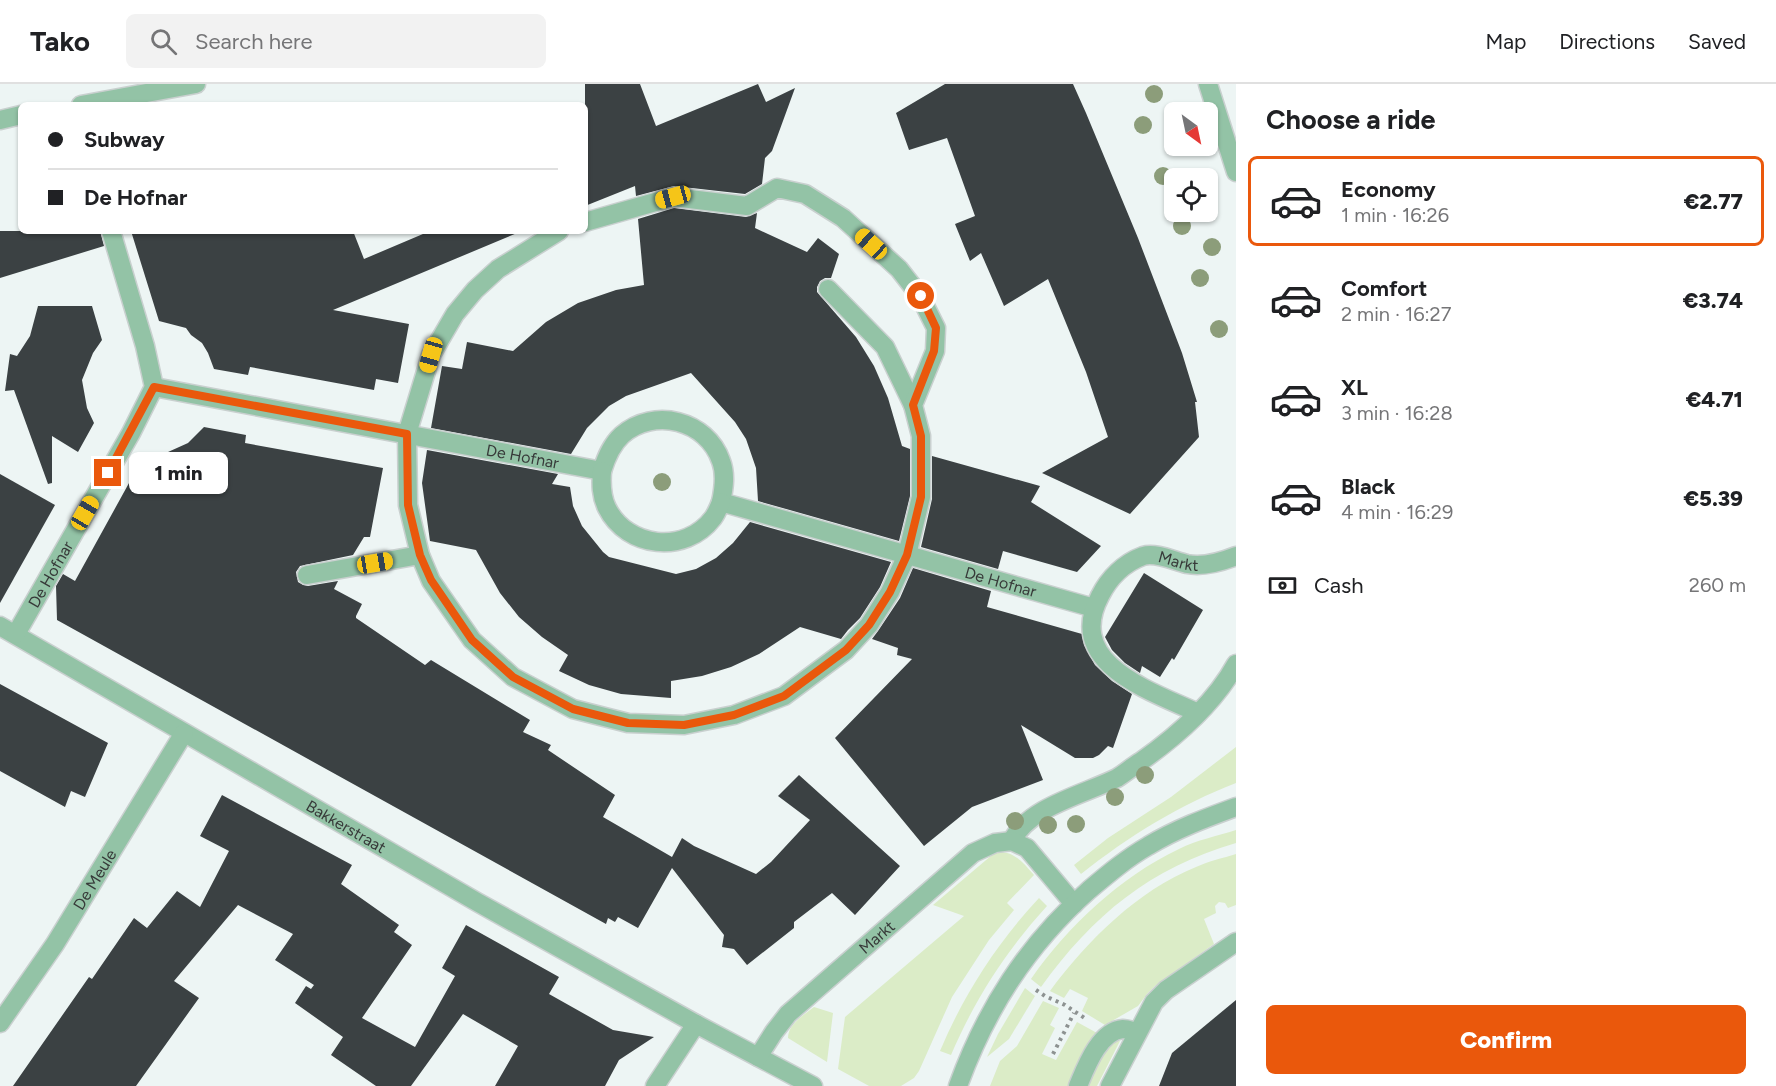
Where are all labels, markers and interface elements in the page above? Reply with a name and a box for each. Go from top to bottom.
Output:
search box [126,14,546,68]
text: Tako [30,24,90,58]
icon: search [147,25,180,58]
text: Search here [195,28,313,55]
text: Map [1485,29,1526,54]
text: Directions [1559,29,1655,54]
text: Saved [1688,29,1746,54]
north arrow [1164,102,1218,156]
map controls [1164,102,1218,222]
text: Choose a ride [1266,103,1435,136]
text: Subway [84,126,165,153]
button: locate [1164,168,1218,222]
icon: car [1269,174,1323,228]
text: Economy [1341,176,1436,203]
text: De Hofnar [84,184,187,211]
car [653,184,693,210]
text: €2.77 [1684,188,1743,215]
text: 1 min · 16:26 [1341,203,1449,227]
car [852,225,890,263]
icon: car [1269,273,1323,327]
text: Comfort [1341,275,1427,302]
route start [907,282,934,309]
text: €3.74 [1683,287,1743,314]
text: 2 min · 16:27 [1341,302,1451,326]
car [417,335,445,375]
icon: car [1269,372,1323,426]
text: XL [1341,374,1368,401]
text: €4.71 [1686,386,1743,413]
text: 3 min · 16:28 [1341,401,1453,425]
street label: De Hofnar [485,440,561,472]
callout: 1 min [129,452,228,494]
route end [94,459,121,486]
text: 1 min [155,461,202,485]
icon: car [1269,471,1323,525]
text: Black [1341,473,1395,500]
text: €5.39 [1683,485,1743,512]
car [68,493,102,533]
text: 4 min · 16:29 [1341,500,1453,524]
street label: De Hofnar [24,537,77,611]
street label: Markt [1156,547,1199,574]
car [356,551,394,575]
street label: De Hofnar [963,562,1039,601]
icon: cash [1266,569,1299,602]
text: Cash [1314,572,1364,599]
text: 260 m [1689,573,1746,597]
street label: Bakkerstraat [303,796,389,857]
street label: De Meule [69,846,120,913]
street label: Markt [855,916,898,957]
button: Confirm [1266,1005,1746,1074]

